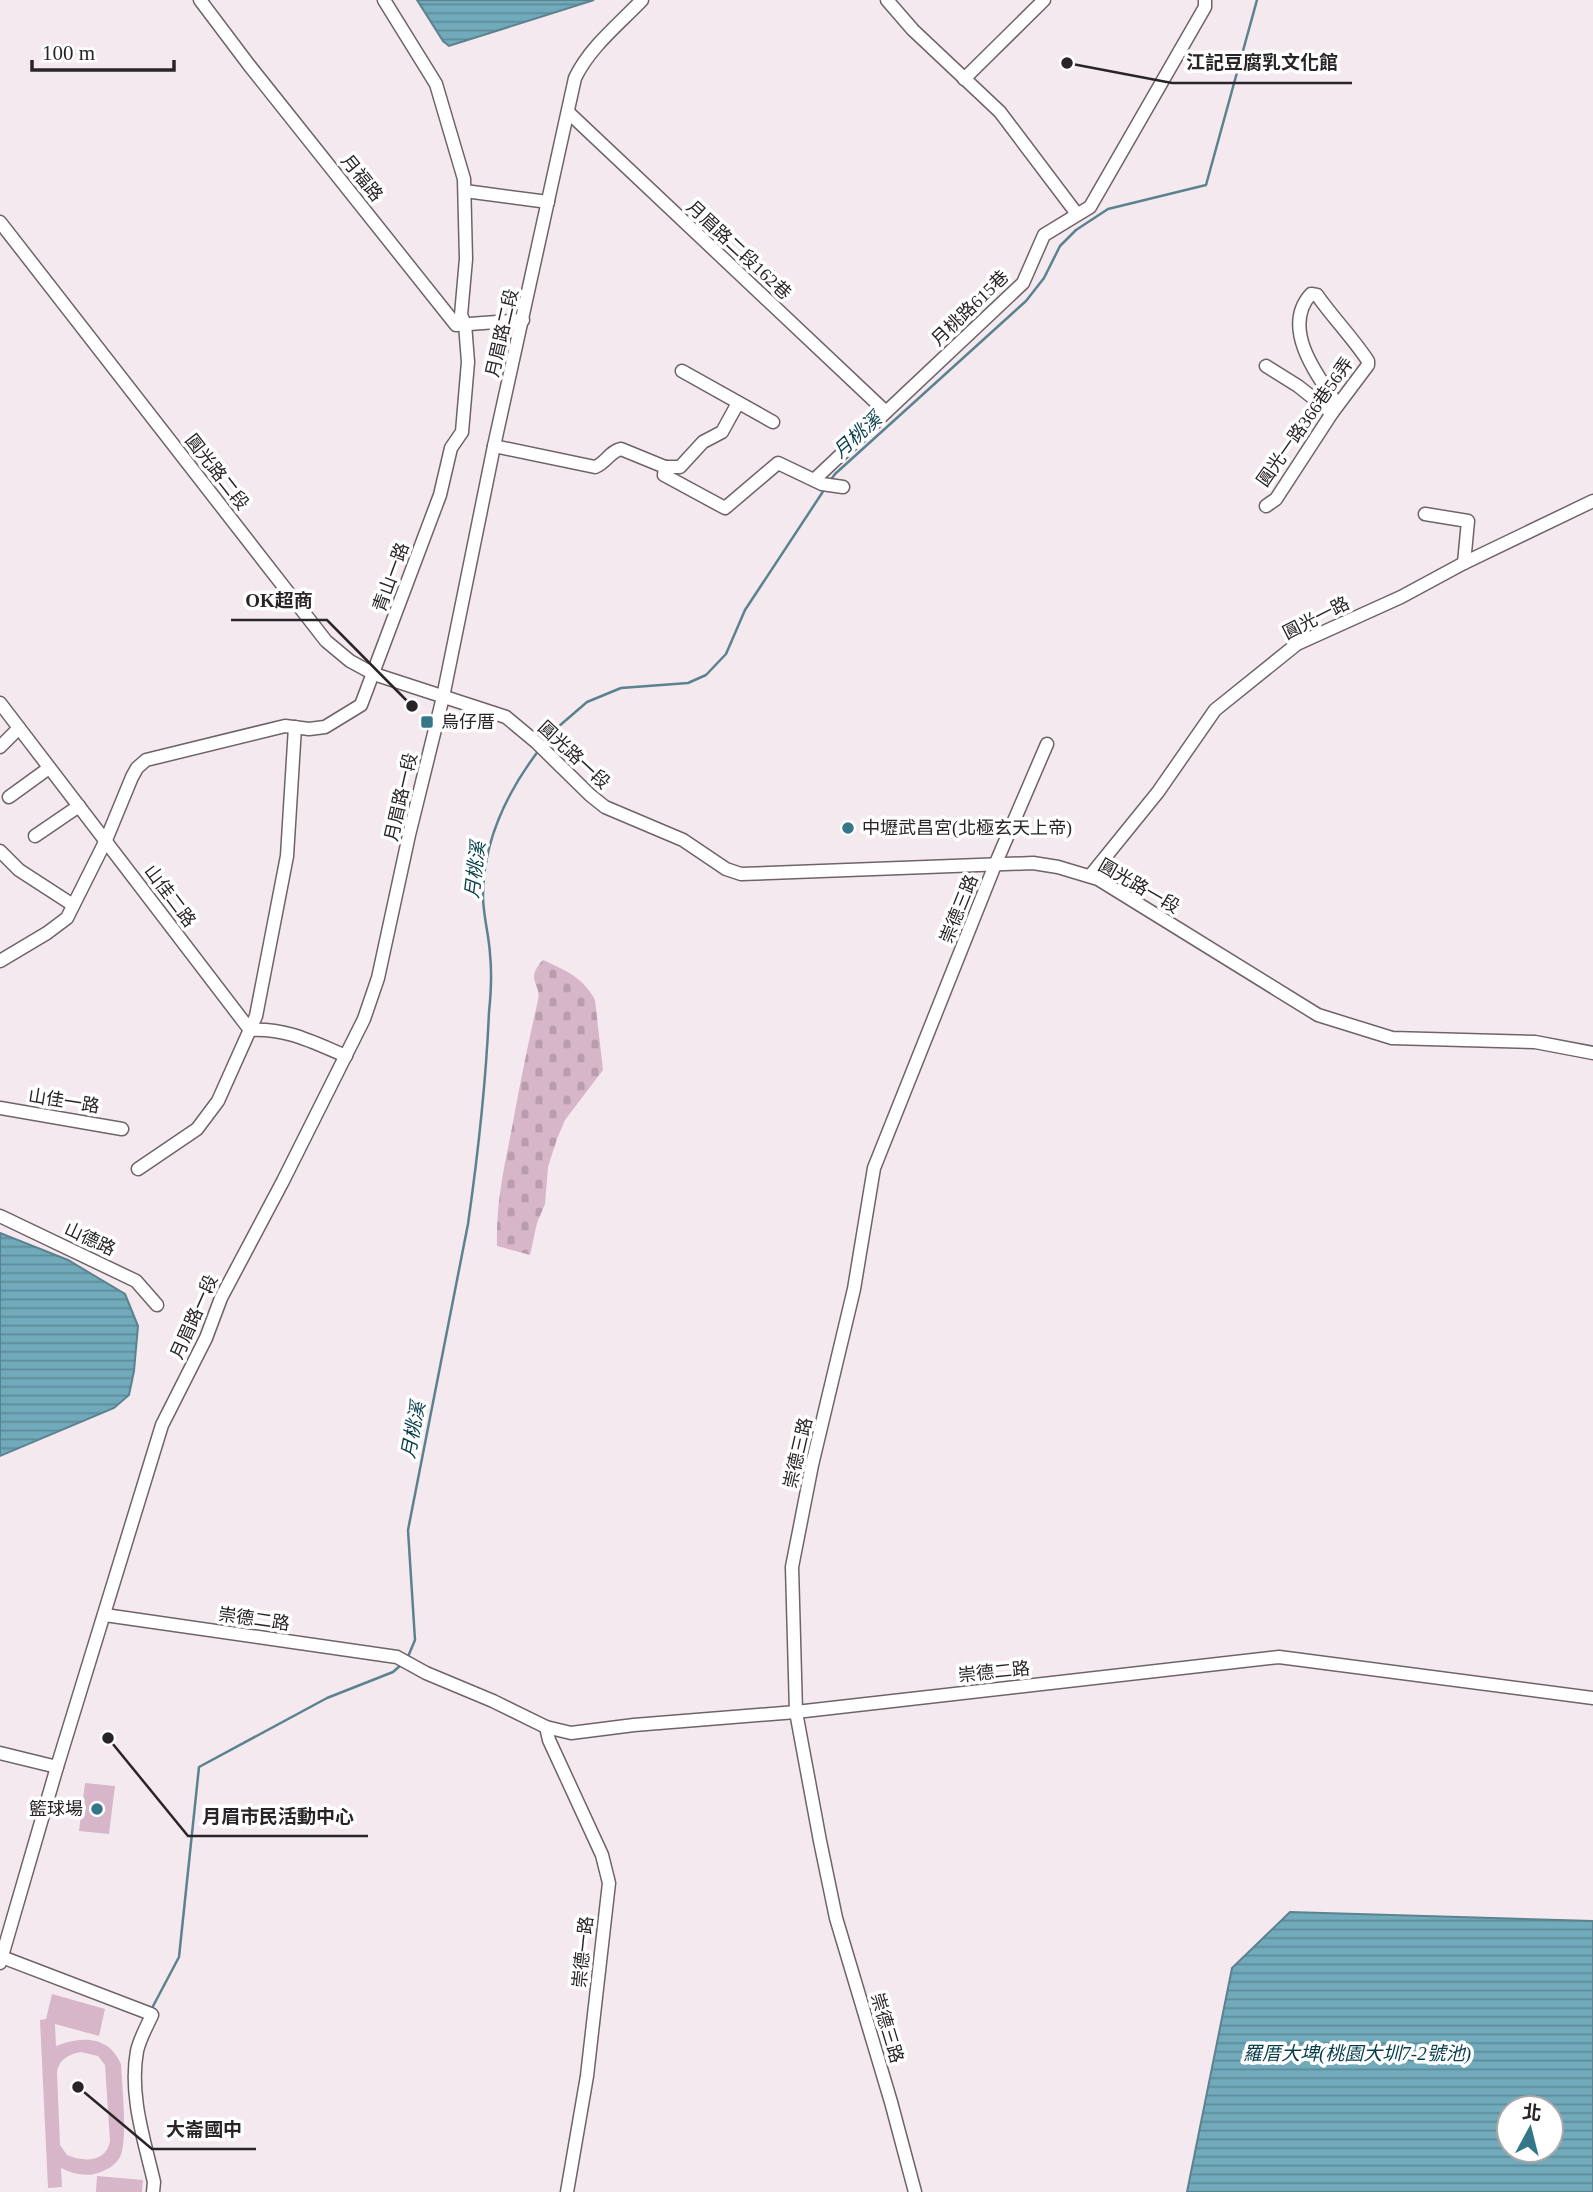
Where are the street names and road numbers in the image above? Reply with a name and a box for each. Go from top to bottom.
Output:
street label: 月福路 [337,151,387,205]
street label: 月眉路二段162巷 [683,197,795,303]
street label: 月桃路615巷 [927,266,1013,350]
street label: 月眉路二段 [482,287,522,379]
street label: 圓光一路366巷56弄 [1253,354,1357,490]
street label: 圓光路二段 [181,430,253,514]
street label: 青山一路 [369,540,413,614]
street label: 圓光一路 [1279,593,1353,643]
street label: 圓光路一段 [534,717,614,793]
street label: 月眉路一段 [381,751,421,843]
street label: 圓光路一段 [1095,855,1183,917]
street label: 山佳二路 [140,861,200,931]
street label: 崇德三路 [936,872,982,946]
street label: 山佳一路 [27,1085,101,1117]
street label: 山德路 [61,1219,119,1259]
street label: 月眉路一段 [167,1272,221,1362]
street label: 崇德三路 [780,1416,816,1490]
street label: 崇德二路 [217,1604,291,1634]
street label: 崇德二路 [957,1658,1031,1686]
street label: 崇德一路 [569,1915,597,1989]
street label: 崇德三路 [867,1991,907,2065]

